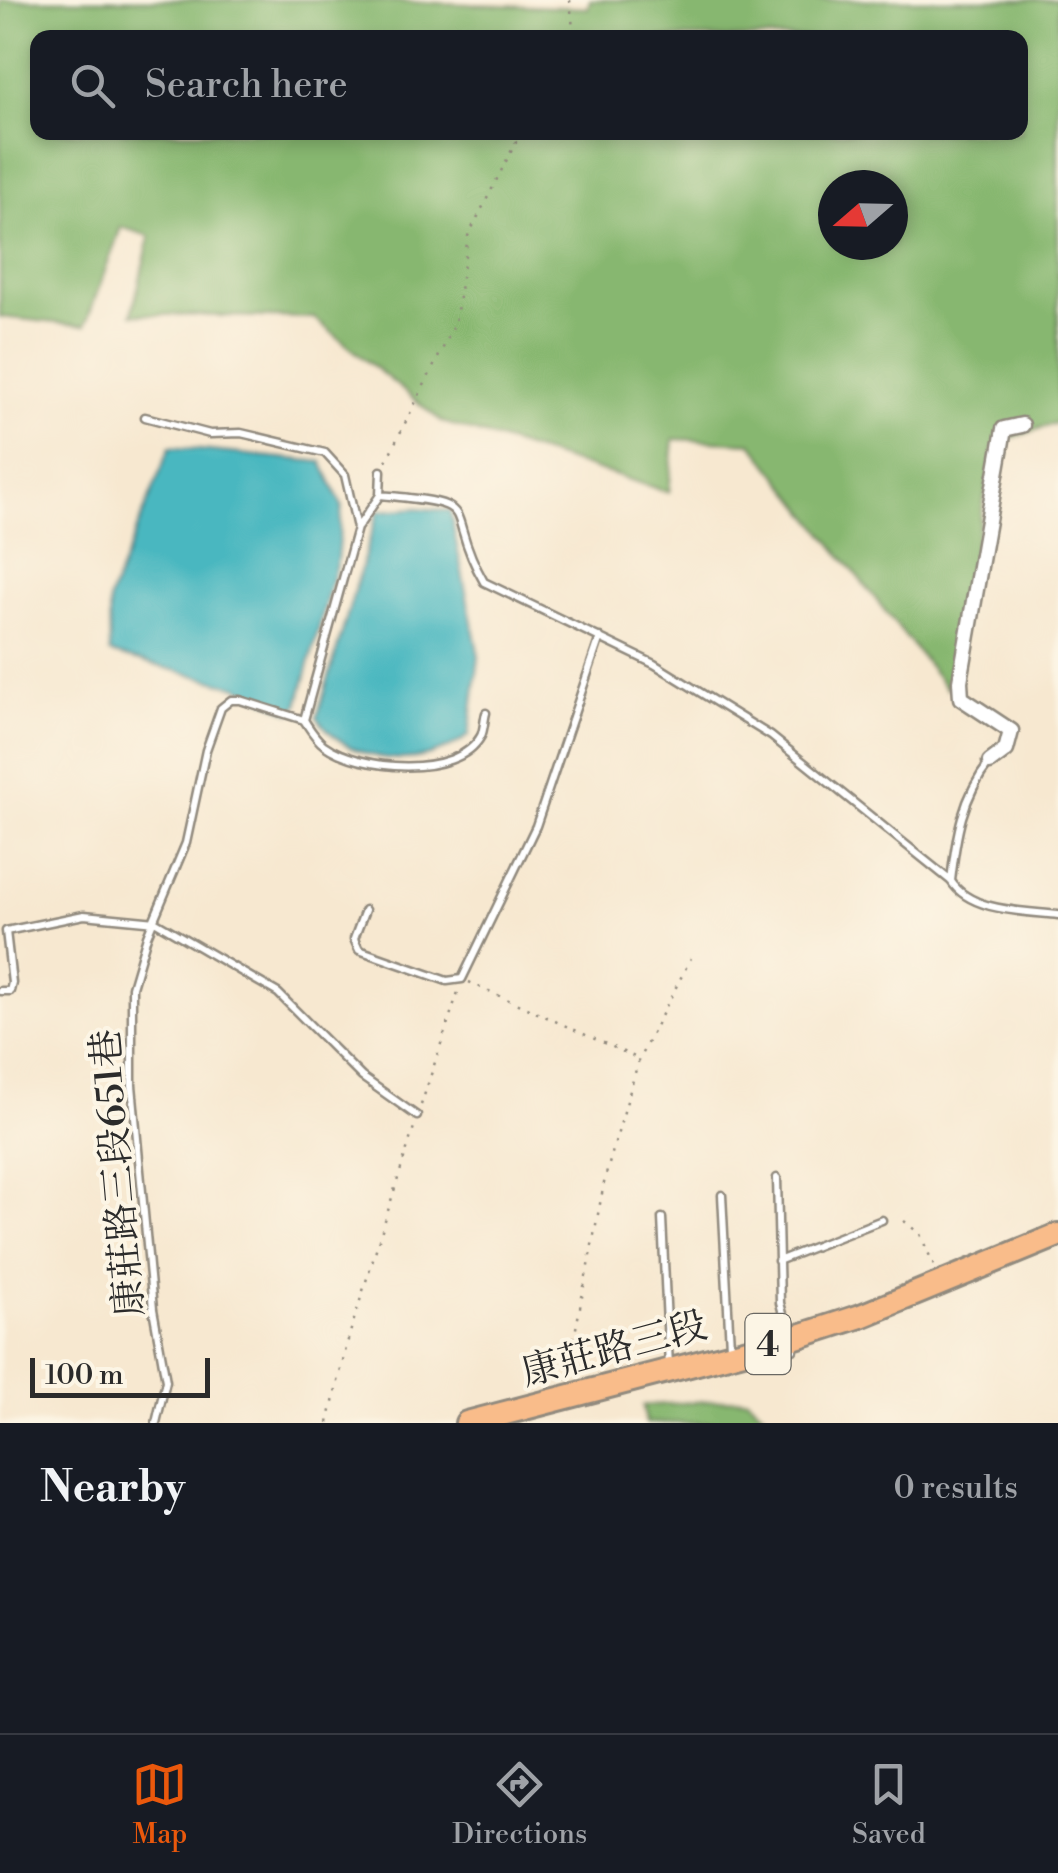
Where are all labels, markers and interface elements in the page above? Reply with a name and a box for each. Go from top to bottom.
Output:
search box [30,30,1028,140]
icon: search [65,58,120,113]
text: Search here [145,62,348,109]
north arrow [818,170,908,260]
street label: 康莊路三段651巷 [83,1027,154,1319]
street label: 康莊路三段 [517,1302,712,1397]
road number: 4 [746,1314,790,1374]
scale bar [30,1353,210,1398]
text: 100 m [45,1358,124,1393]
text: Nearby [40,1462,185,1515]
text: 0 results [893,1468,1018,1508]
tab: Map [132,1757,187,1852]
tab: Directions [452,1757,587,1852]
tab: Saved [852,1757,926,1852]

